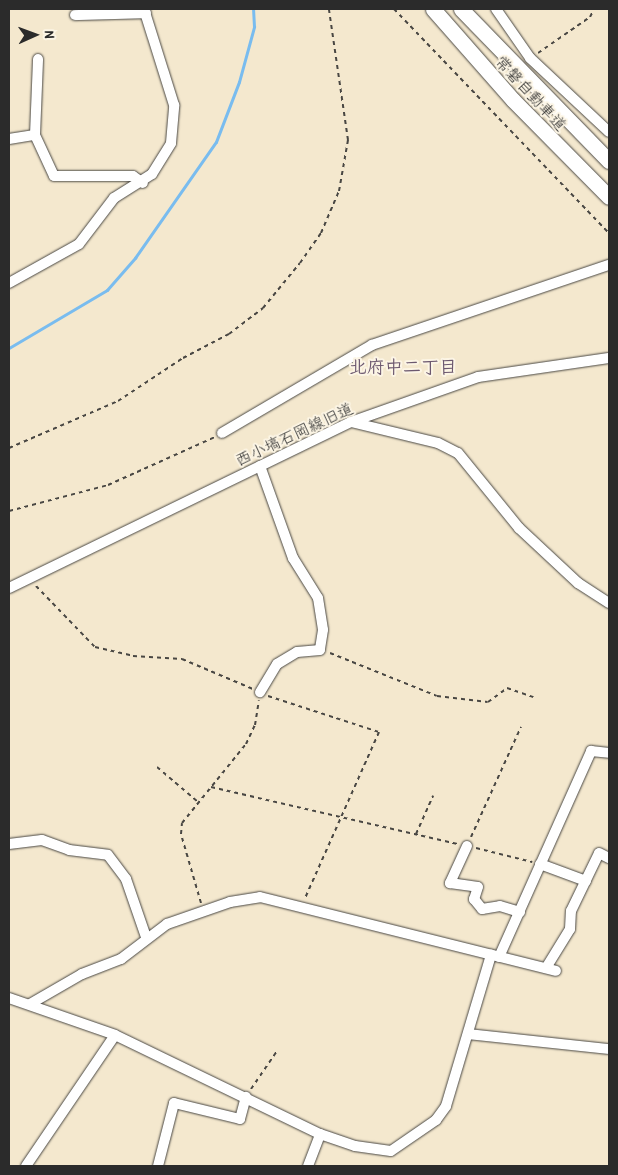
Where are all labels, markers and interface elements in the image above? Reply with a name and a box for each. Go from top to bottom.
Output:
north arrow [10,10,60,60]
text: N [41,30,60,39]
street label: 常磐自動車道 [491,51,571,135]
district label: 北府中二丁目 [349,356,457,378]
street label: 西小塙石岡線旧道 [232,398,356,470]

